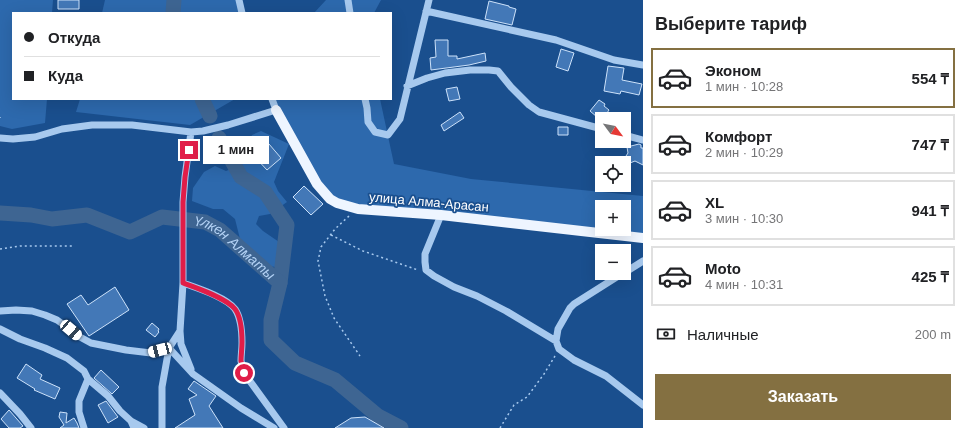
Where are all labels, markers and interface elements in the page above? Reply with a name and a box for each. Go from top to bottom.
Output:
text: Выберите тариф [655,14,807,34]
text: Откуда [48,29,100,46]
icon: car [657,60,693,96]
text: Эконом [705,62,761,79]
text: Куда [48,67,83,84]
text: 554 ₸ [912,70,949,87]
text: 1 мин · 10:28 [705,79,783,94]
north arrow [595,112,631,148]
map controls [595,112,631,280]
icon: car [657,126,693,162]
text: Комфорт [705,128,772,145]
callout: 1 мин [203,136,269,164]
text: 747 ₸ [912,136,949,153]
route end [180,141,198,159]
text: 1 мин [218,142,254,157]
text: 2 мин · 10:29 [705,145,783,160]
button: locate [595,156,631,192]
street label: улица Алма-Арасан [368,189,490,215]
icon: car [657,192,693,228]
text: XL [705,194,724,211]
button: + [595,200,631,236]
text: 941 ₸ [912,202,949,219]
text: 3 мин · 10:30 [705,211,783,226]
water label: Үлкен Алматы [193,213,279,283]
button: − [595,244,631,280]
icon: car [657,258,693,294]
text: Moto [705,260,741,277]
text: 425 ₸ [912,268,949,285]
text: 4 мин · 10:31 [705,277,783,292]
car [58,318,84,342]
icon: cash [655,323,677,345]
text: Наличные [687,326,759,343]
text: 200 m [915,327,951,342]
car [147,341,173,359]
route start [235,364,253,382]
button: Заказать [655,374,951,420]

